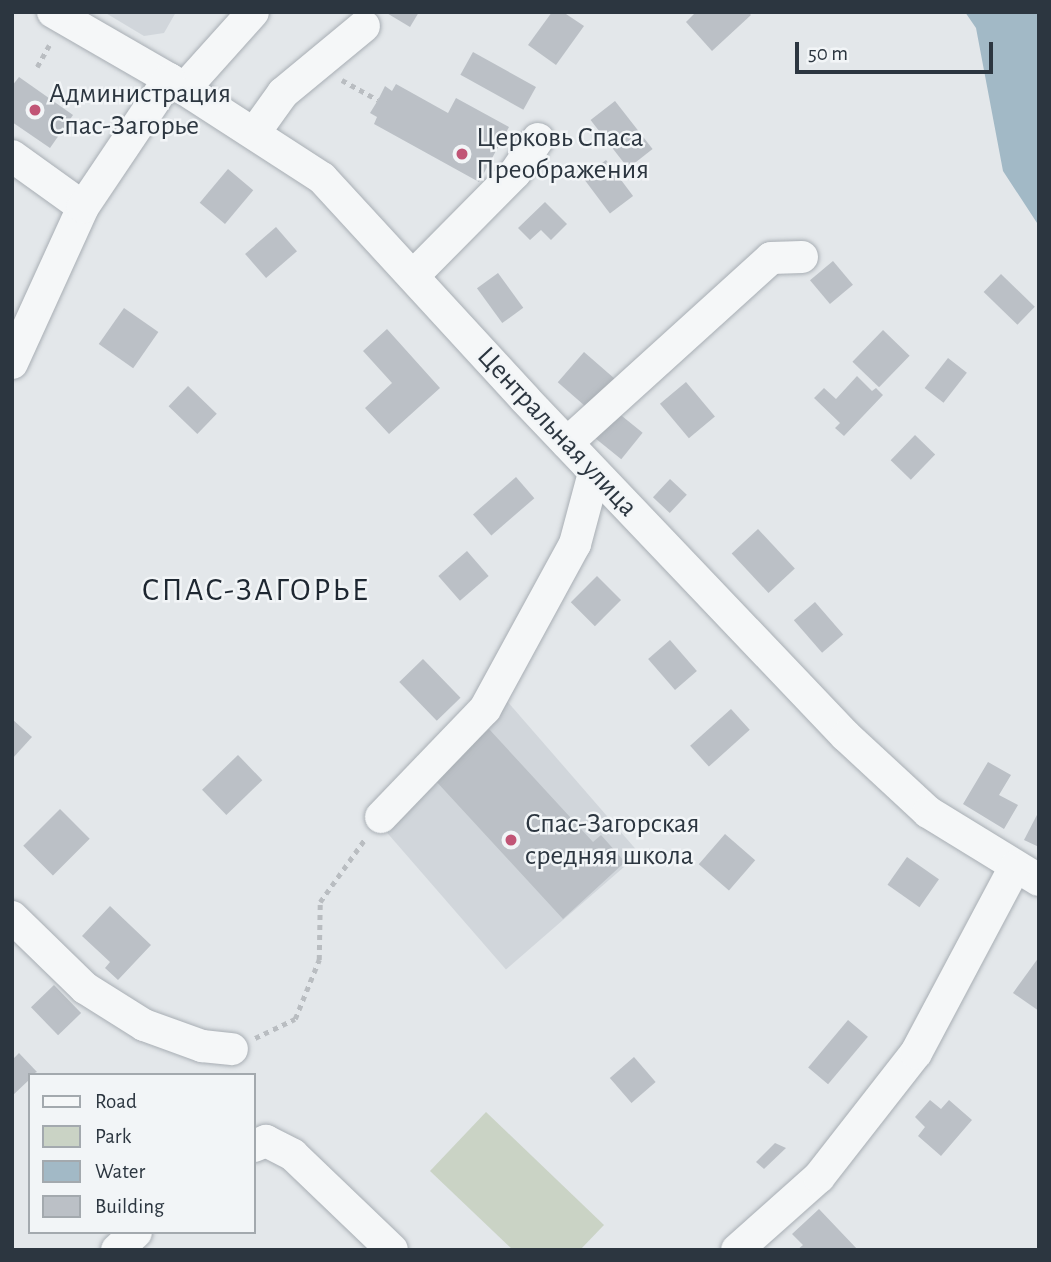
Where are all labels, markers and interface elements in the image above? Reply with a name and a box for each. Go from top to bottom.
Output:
scale bar [799,28,997,72]
text: 50 m [808,43,848,64]
place label: Администрация Спас-Загорье [49,77,231,143]
marker: Администрация Спас-Загорье [27,102,43,118]
place label: Церковь Спаса Преображения [476,121,649,187]
marker: Церковь Спаса Преображения [454,146,470,162]
street label: Центральная улица [470,340,644,524]
district label: СПАС-ЗАГОРЬЕ [143,571,369,609]
place label: Спас-Загорская средняя школа [525,807,700,873]
marker: Спас-Загорская средняя школа [503,832,519,848]
legend [28,1073,256,1234]
text: Road [95,1091,137,1112]
text: Park [95,1126,131,1147]
text: Water [95,1161,145,1182]
text: Building [95,1196,164,1217]

